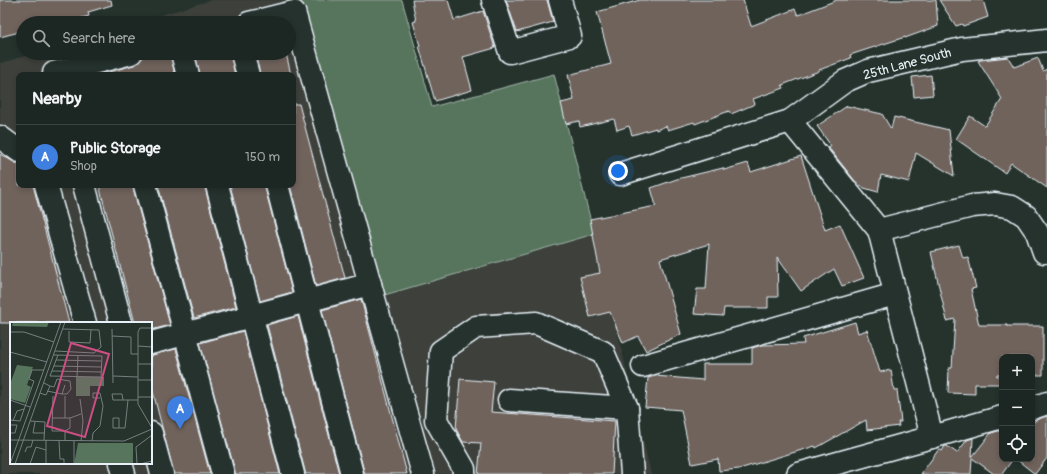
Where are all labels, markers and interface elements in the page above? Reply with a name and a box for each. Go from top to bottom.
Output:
search box [16,16,296,60]
icon: search [30,27,52,49]
text: Search here [62,29,135,48]
street label: 25th Lane South [861,45,953,83]
text: Nearby [32,88,81,109]
text: Public Storage [70,139,160,158]
text: A [41,149,49,165]
text: 150 m [245,149,280,165]
text: Shop [70,158,97,174]
your location [608,161,628,181]
inset map [10,322,152,464]
map controls [999,354,1035,462]
button: + [999,354,1035,390]
button: − [999,390,1035,426]
pin: A [167,396,193,429]
button: locate [999,426,1035,462]

